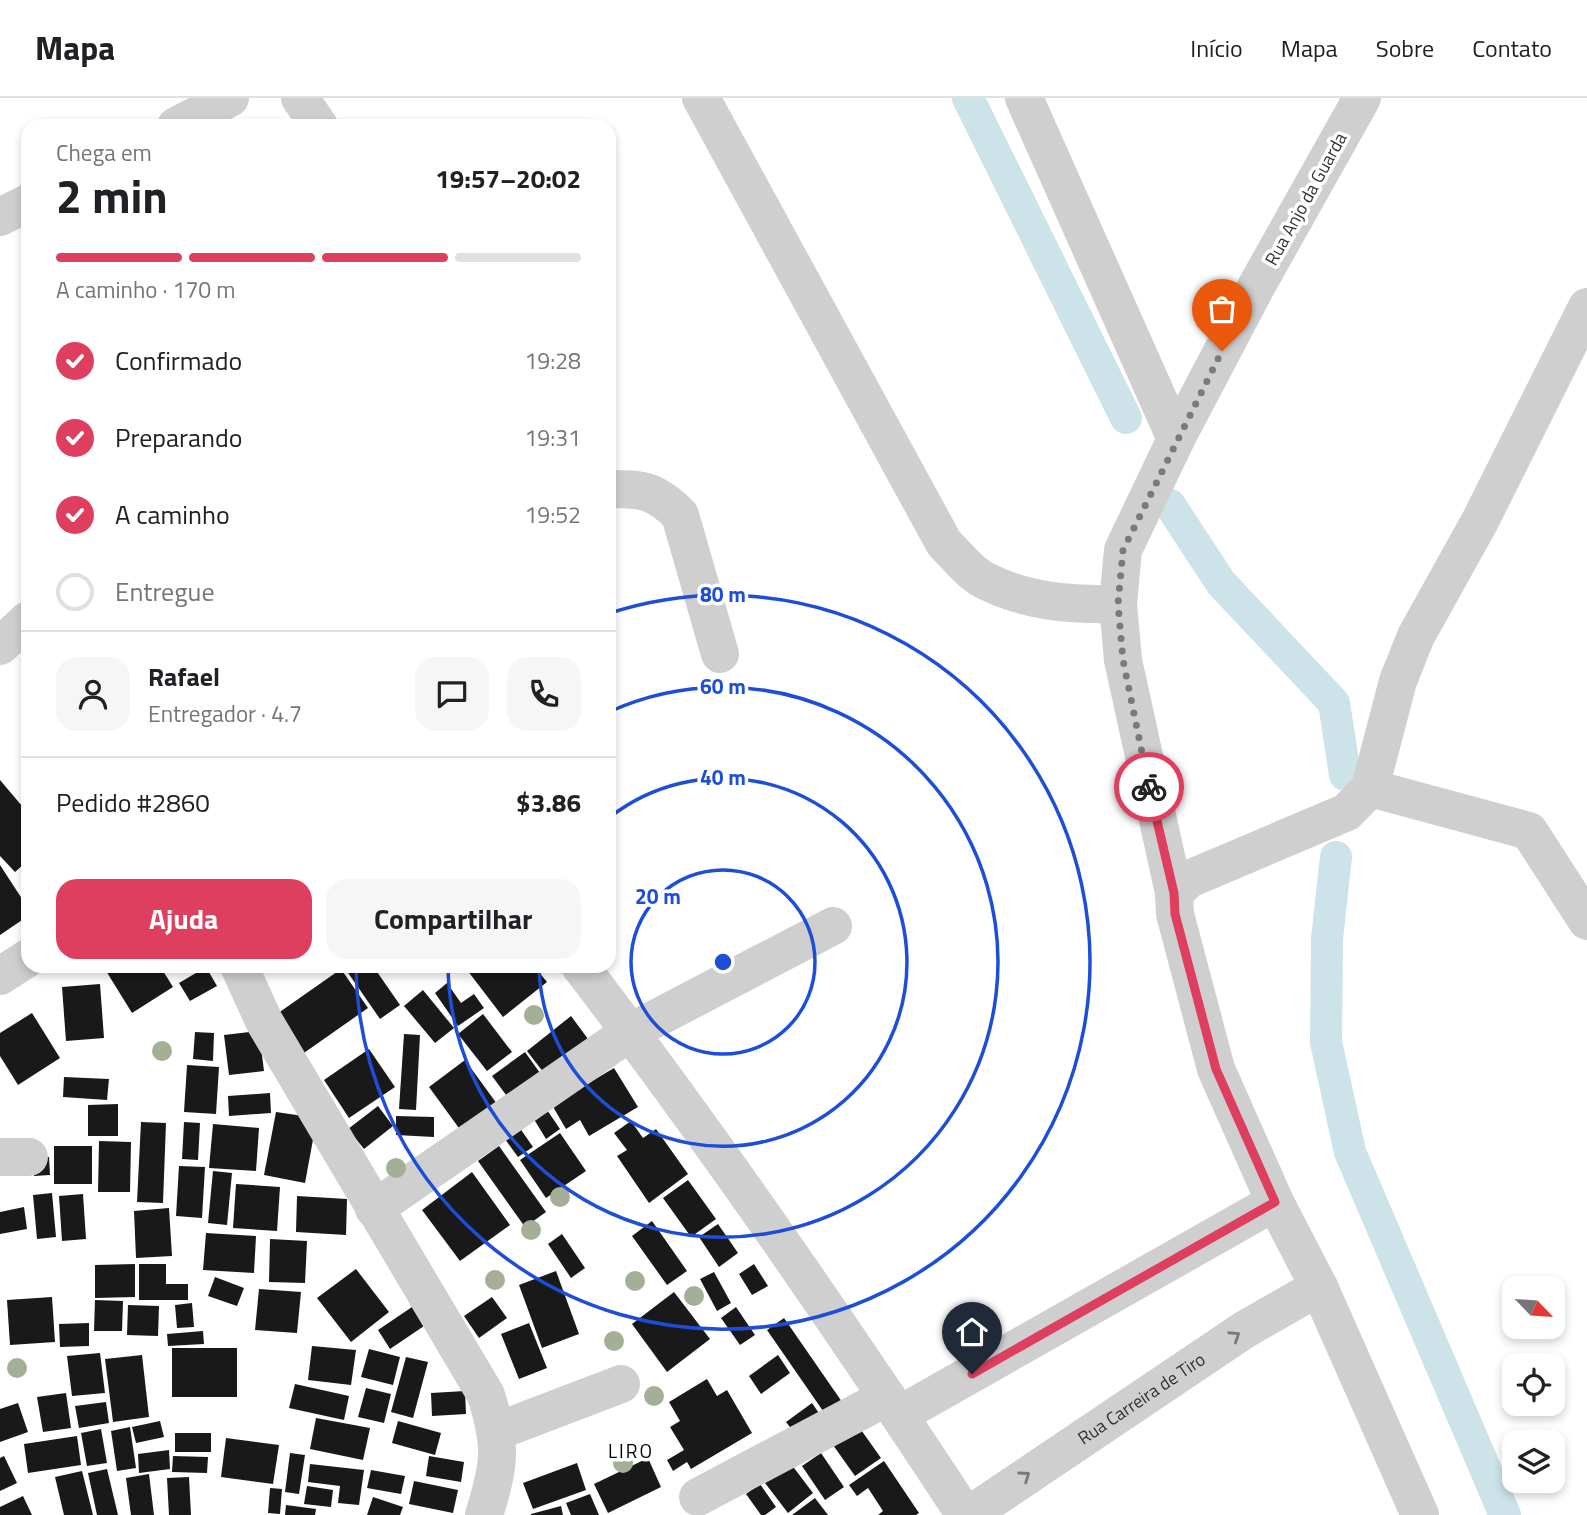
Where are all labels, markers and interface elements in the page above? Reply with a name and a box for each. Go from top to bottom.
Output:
text: Mapa [35,23,115,73]
text: Início [1190,30,1243,66]
text: Mapa [1281,30,1338,66]
text: Sobre [1376,30,1434,66]
text: Contato [1472,30,1552,66]
street label: Rua Anjo da Guarda [1258,127,1353,270]
text: Chega em [56,135,152,170]
text: 19:57–20:02 [435,159,581,198]
text: 2 min [56,161,168,231]
text: A caminho · 170 m [56,272,235,307]
pin [1192,279,1252,351]
icon: bag [1203,290,1241,328]
text: Confirmado [115,341,242,380]
icon: check [56,342,94,380]
text: 19:28 [524,343,581,378]
text: Preparando [115,418,242,457]
icon: check [56,419,94,457]
text: 19:31 [524,420,581,455]
text: A caminho [115,495,230,534]
icon: check [56,496,94,534]
text: 19:52 [524,497,581,532]
text: Entregue [115,572,215,611]
text: 80 m [700,578,746,610]
button: person [56,657,130,731]
text: Rafael [148,657,220,696]
button: chat [415,657,489,731]
button: phone [507,657,581,731]
text: 60 m [700,670,746,702]
text: Entregador · 4.7 [148,696,302,731]
courier [1114,752,1184,822]
text: 40 m [700,761,746,793]
icon: bike [1130,768,1168,806]
text: Pedido #2860 [56,783,210,822]
text: $3.86 [516,783,581,822]
button: Ajuda [56,879,312,959]
button: Compartilhar [326,879,581,959]
text: 20 m [635,880,681,912]
centre of rings [711,950,735,974]
north arrow [1502,1276,1564,1339]
map controls [1502,1276,1565,1493]
pin [942,1302,1002,1374]
icon: home [953,1313,991,1351]
one-way arrow [1227,1332,1240,1345]
street label: Rua Carreira de Tiro [1072,1346,1210,1451]
button: locate [1502,1353,1565,1416]
button: layers [1502,1430,1565,1493]
district label: LIRO [608,1436,654,1465]
one-way arrow [1017,1472,1030,1484]

